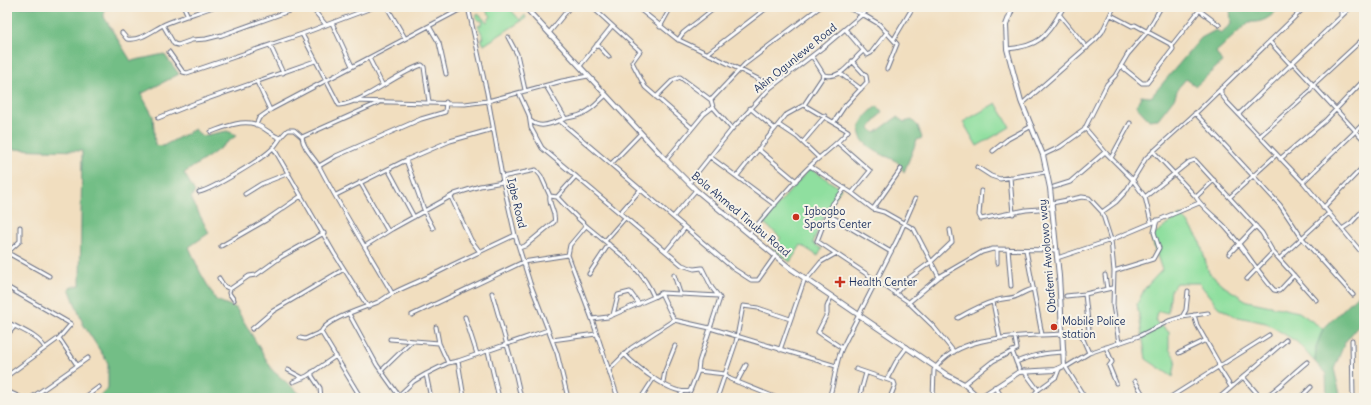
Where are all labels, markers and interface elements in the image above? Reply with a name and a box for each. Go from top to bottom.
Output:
street label: Akin Ogunlewe Road [751,20,840,96]
street label: Bola Ahmed Tinubu Road [689,169,794,260]
street label: Igbe Road [504,177,530,230]
street label: Obafemi Awolowo way [1035,199,1059,313]
place label: Igbogbo Sports Center [804,204,872,231]
marker: Igbogbo Sports Center [791,212,801,222]
place label: Health Center [849,275,918,289]
marker: Health Center [834,276,846,288]
place label: Mobile Police station [1062,314,1125,341]
marker: Mobile Police station [1049,322,1059,332]

